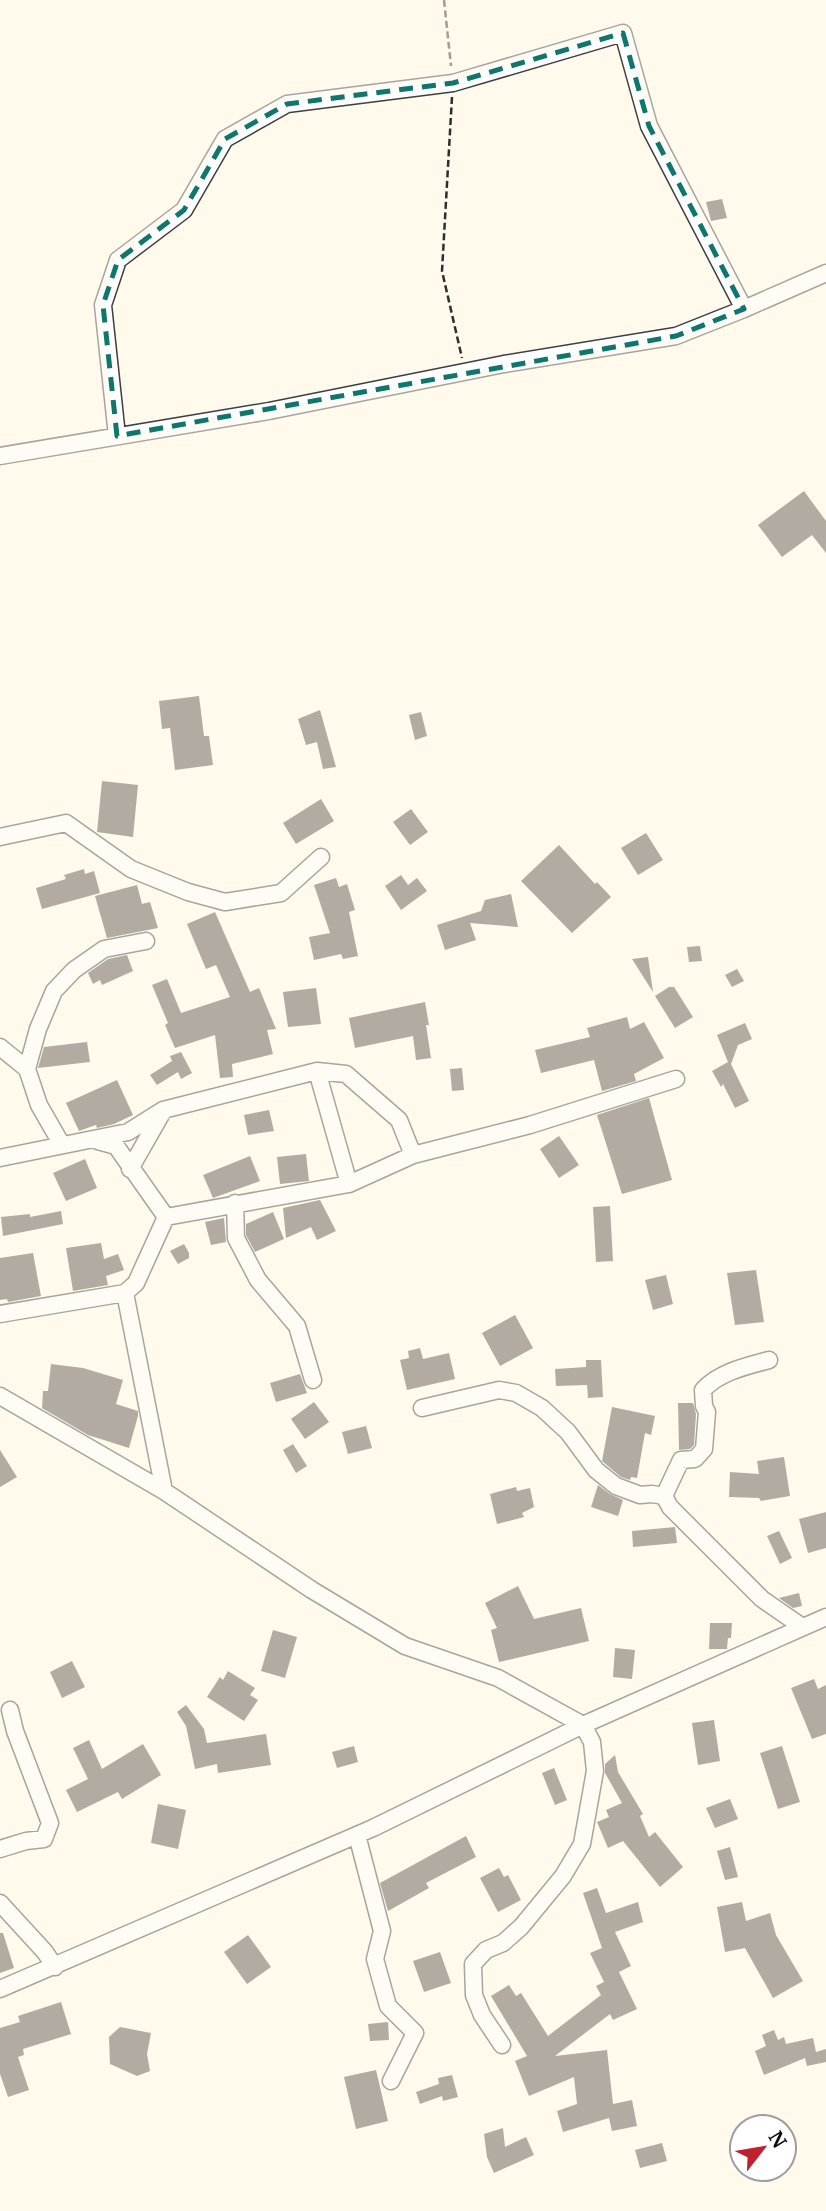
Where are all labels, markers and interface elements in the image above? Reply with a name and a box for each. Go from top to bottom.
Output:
north arrow [728,2113,798,2183]
text: N [763,2127,792,2152]

